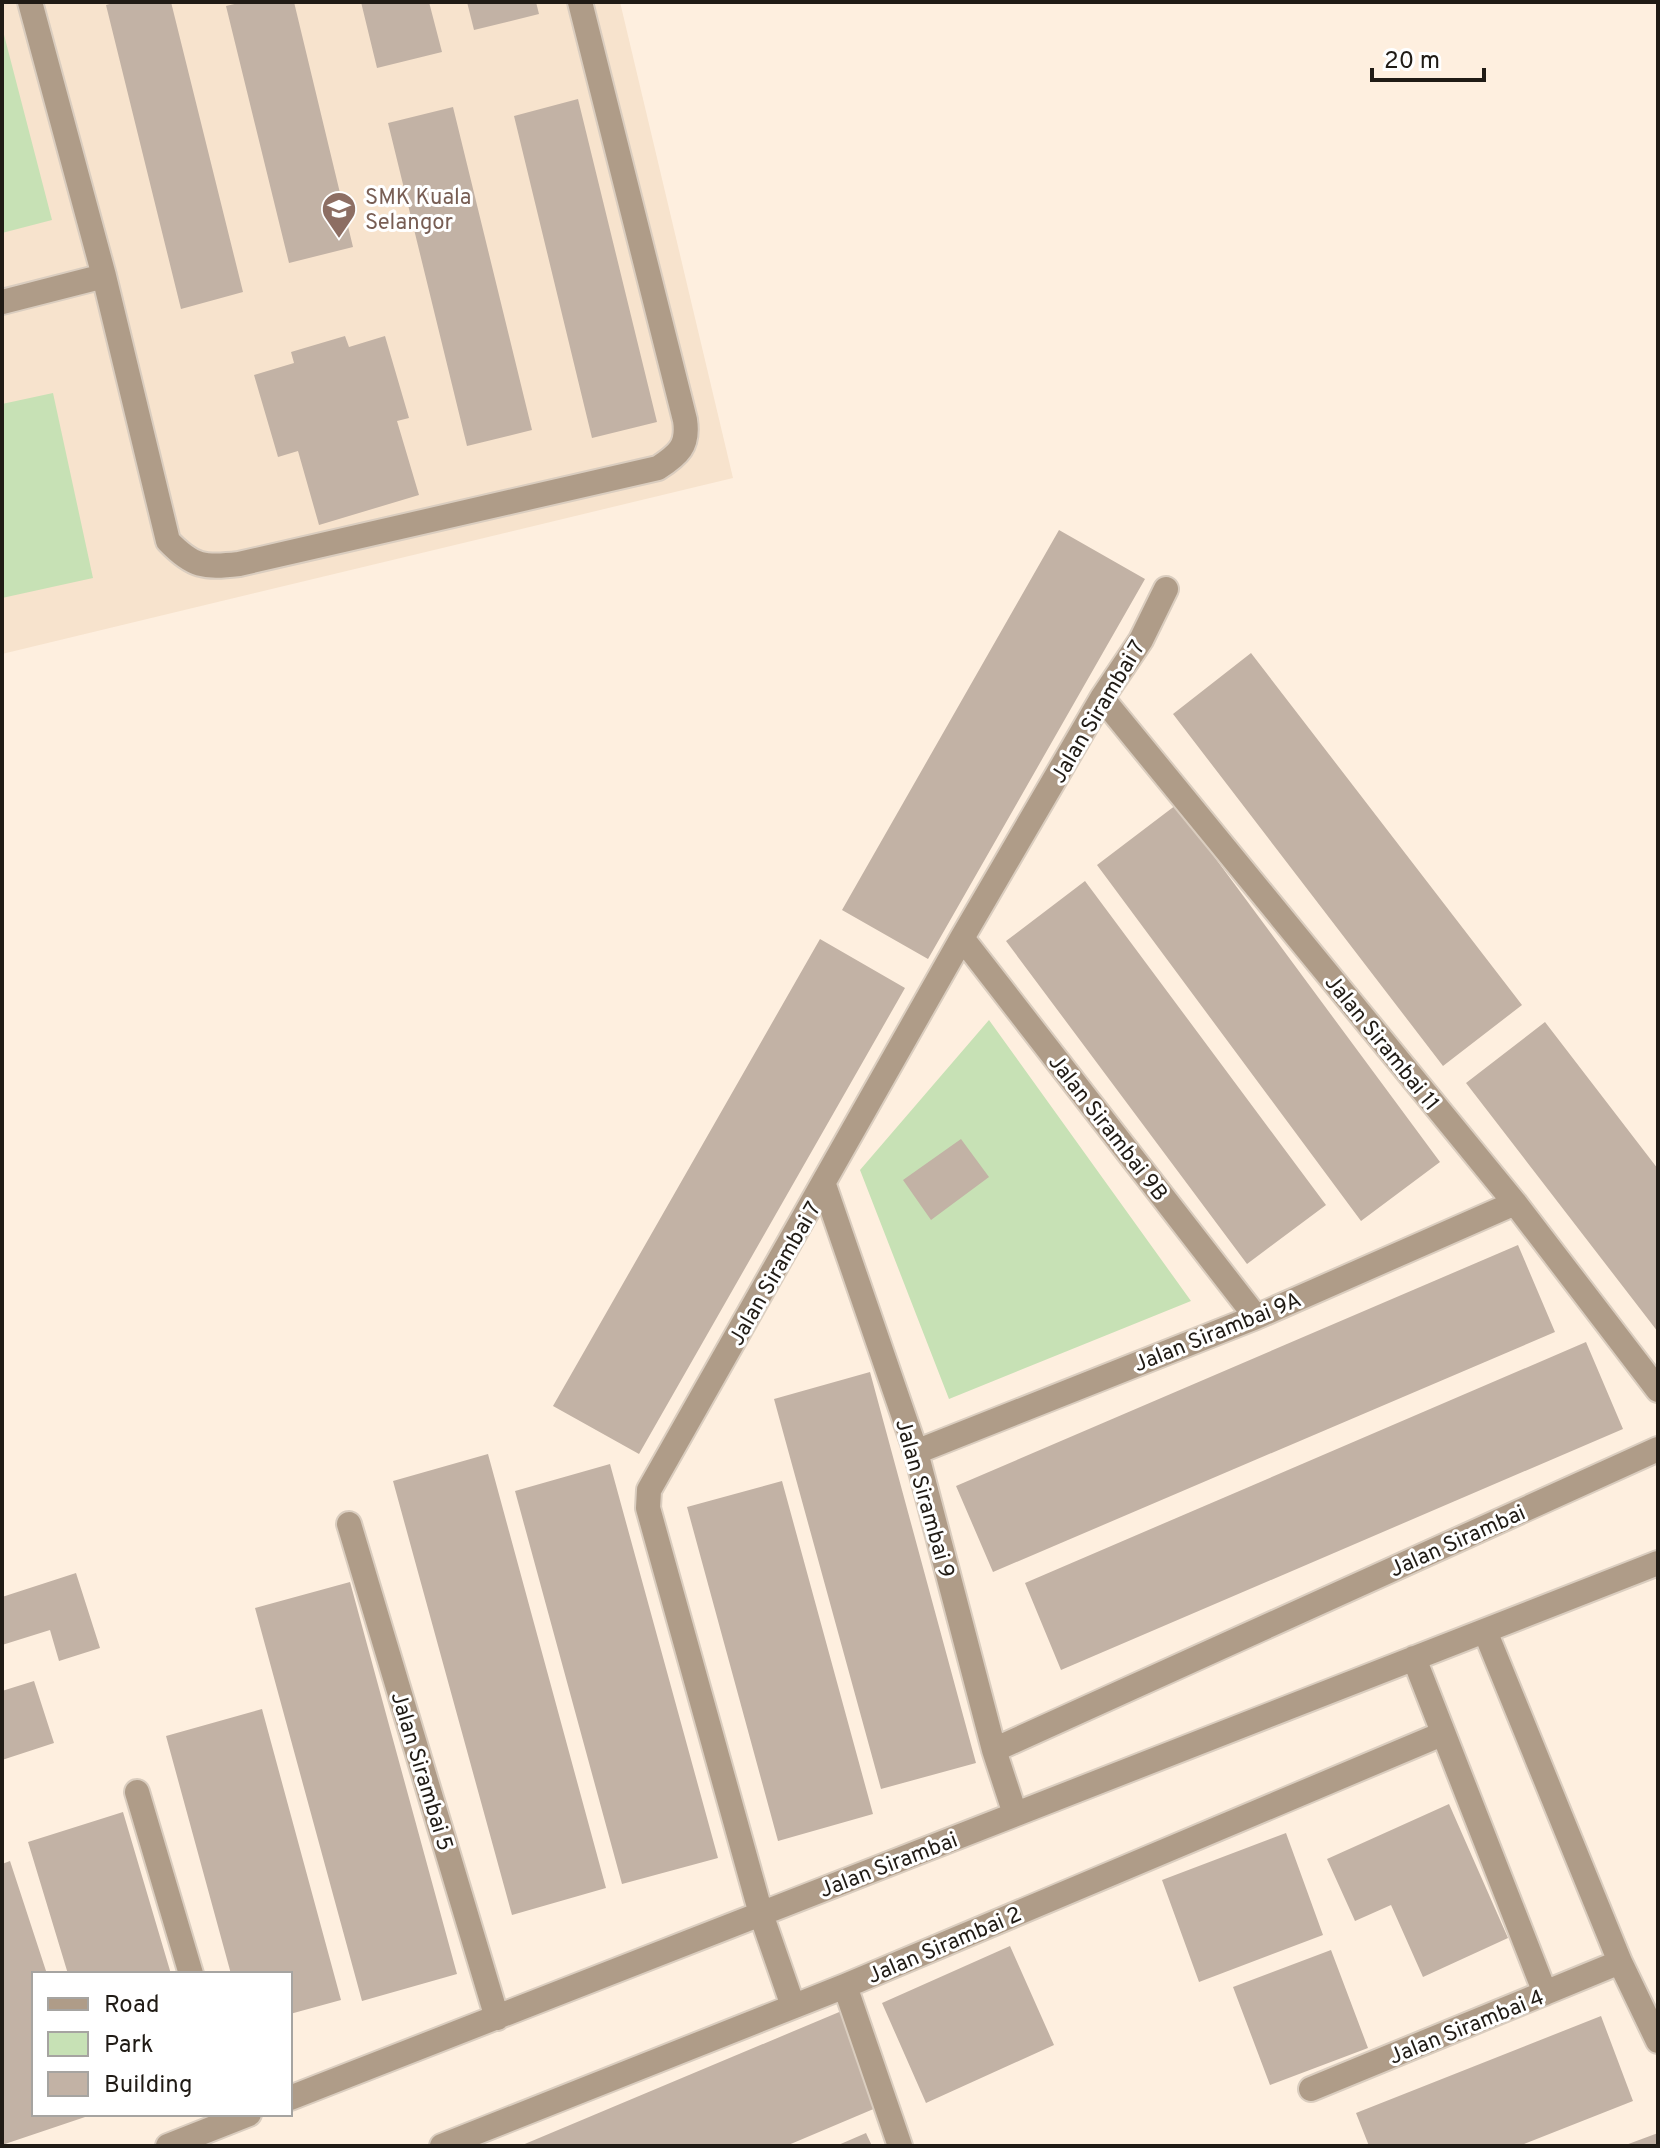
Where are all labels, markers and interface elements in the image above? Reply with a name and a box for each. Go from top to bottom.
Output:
scale bar [1372,32,1484,82]
text: 20 m [1384,47,1440,77]
place label: SMK Kuala Selangor [365,185,471,237]
school or university icon: SMK Kuala Selangor [320,190,358,240]
street label: Jalan Sirambai 7 [1046,636,1152,789]
street label: Jalan Sirambai 11 [1318,970,1444,1117]
street label: Jalan Sirambai 9B [1041,1050,1173,1207]
street label: Jalan Sirambai 7 [724,1197,828,1351]
street label: Jalan Sirambai 9A [1130,1287,1306,1379]
street label: Jalan Sirambai 9 [888,1416,959,1581]
street label: Jalan Sirambai [1386,1500,1530,1584]
street label: Jalan Sirambai 5 [384,1689,458,1854]
street label: Jalan Sirambai [816,1828,962,1905]
street label: Jalan Sirambai 2 [864,1902,1026,1991]
legend [32,1972,292,2116]
street label: Jalan Sirambai 4 [1385,1985,1548,2072]
text: Road [104,1991,160,2021]
text: Park [104,2031,154,2061]
text: Building [104,2071,193,2101]

